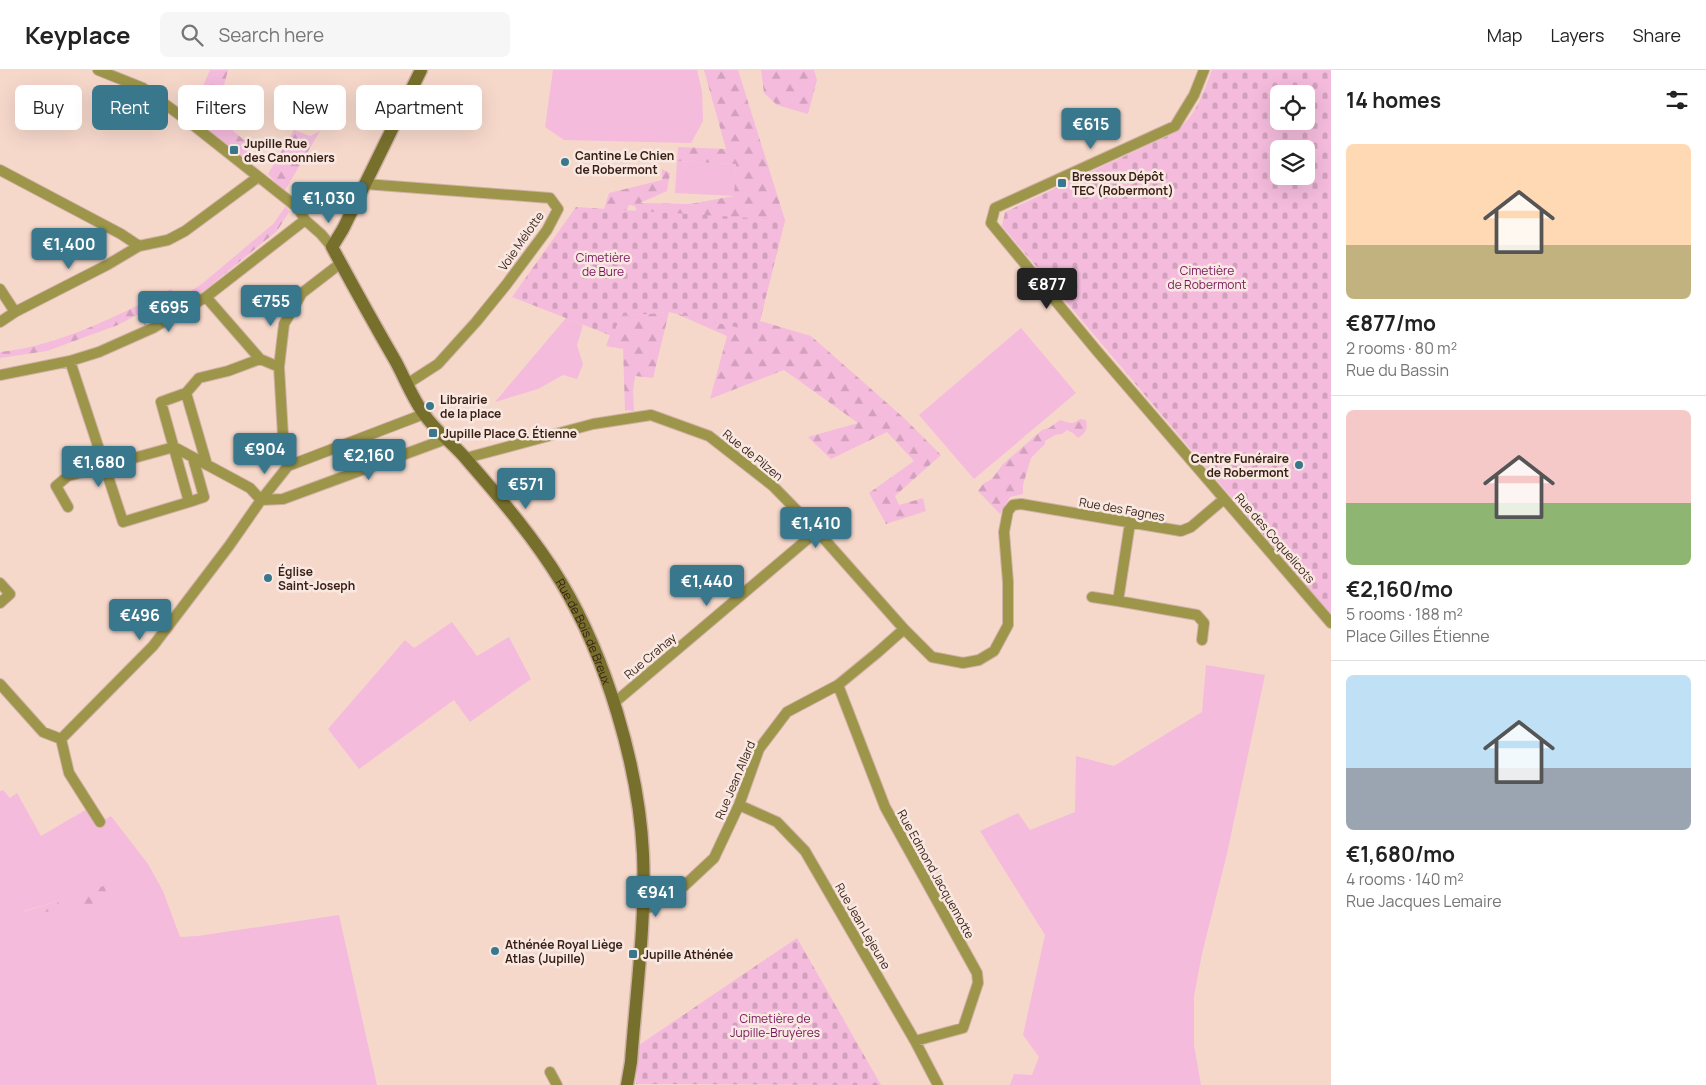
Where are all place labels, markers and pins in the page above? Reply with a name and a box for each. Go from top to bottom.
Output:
pin: €615 [1061,108,1121,150]
place label: Jupille Rue des Canonniers [244,135,335,166]
marker: Jupille Rue des Canonniers [228,144,240,156]
place label: Cantine Le Chien de Robermont [575,147,674,178]
marker: Cantine Le Chien de Robermont [559,156,571,168]
place label: Bressoux Dépôt TEC (Robermont) [1072,168,1174,199]
marker: Bressoux Dépôt TEC (Robermont) [1056,177,1068,189]
pin: €1,030 [288,182,370,224]
pin: €1,400 [28,228,110,270]
pin: €877 [1017,268,1077,310]
pin: €755 [241,284,301,327]
pin: €695 [139,290,199,333]
place label: Librairie de la place [440,391,501,422]
marker: Librairie de la place [424,400,436,412]
place label: Jupille Place G. Étienne [443,425,577,442]
marker: Jupille Place G. Étienne [427,427,439,439]
pin: €904 [235,432,295,475]
pin: €2,160 [328,438,410,481]
pin: €1,680 [58,446,140,488]
place label: Centre Funéraire de Robermont [1191,450,1289,481]
marker: Centre Funéraire de Robermont [1293,459,1305,471]
pin: €571 [496,468,556,510]
pin: €1,410 [775,506,857,549]
place label: Église Saint-Joseph [278,563,355,594]
pin: €1,440 [666,564,748,607]
marker: Église Saint-Joseph [262,572,274,584]
pin: €496 [110,598,170,641]
pin: €941 [626,876,686,918]
place label: Athénée Royal Liège Atlas (Jupille) [505,936,623,967]
marker: Athénée Royal Liège Atlas (Jupille) [489,945,501,957]
place label: Jupille Athénée [643,946,733,963]
marker: Jupille Athénée [627,948,639,960]

